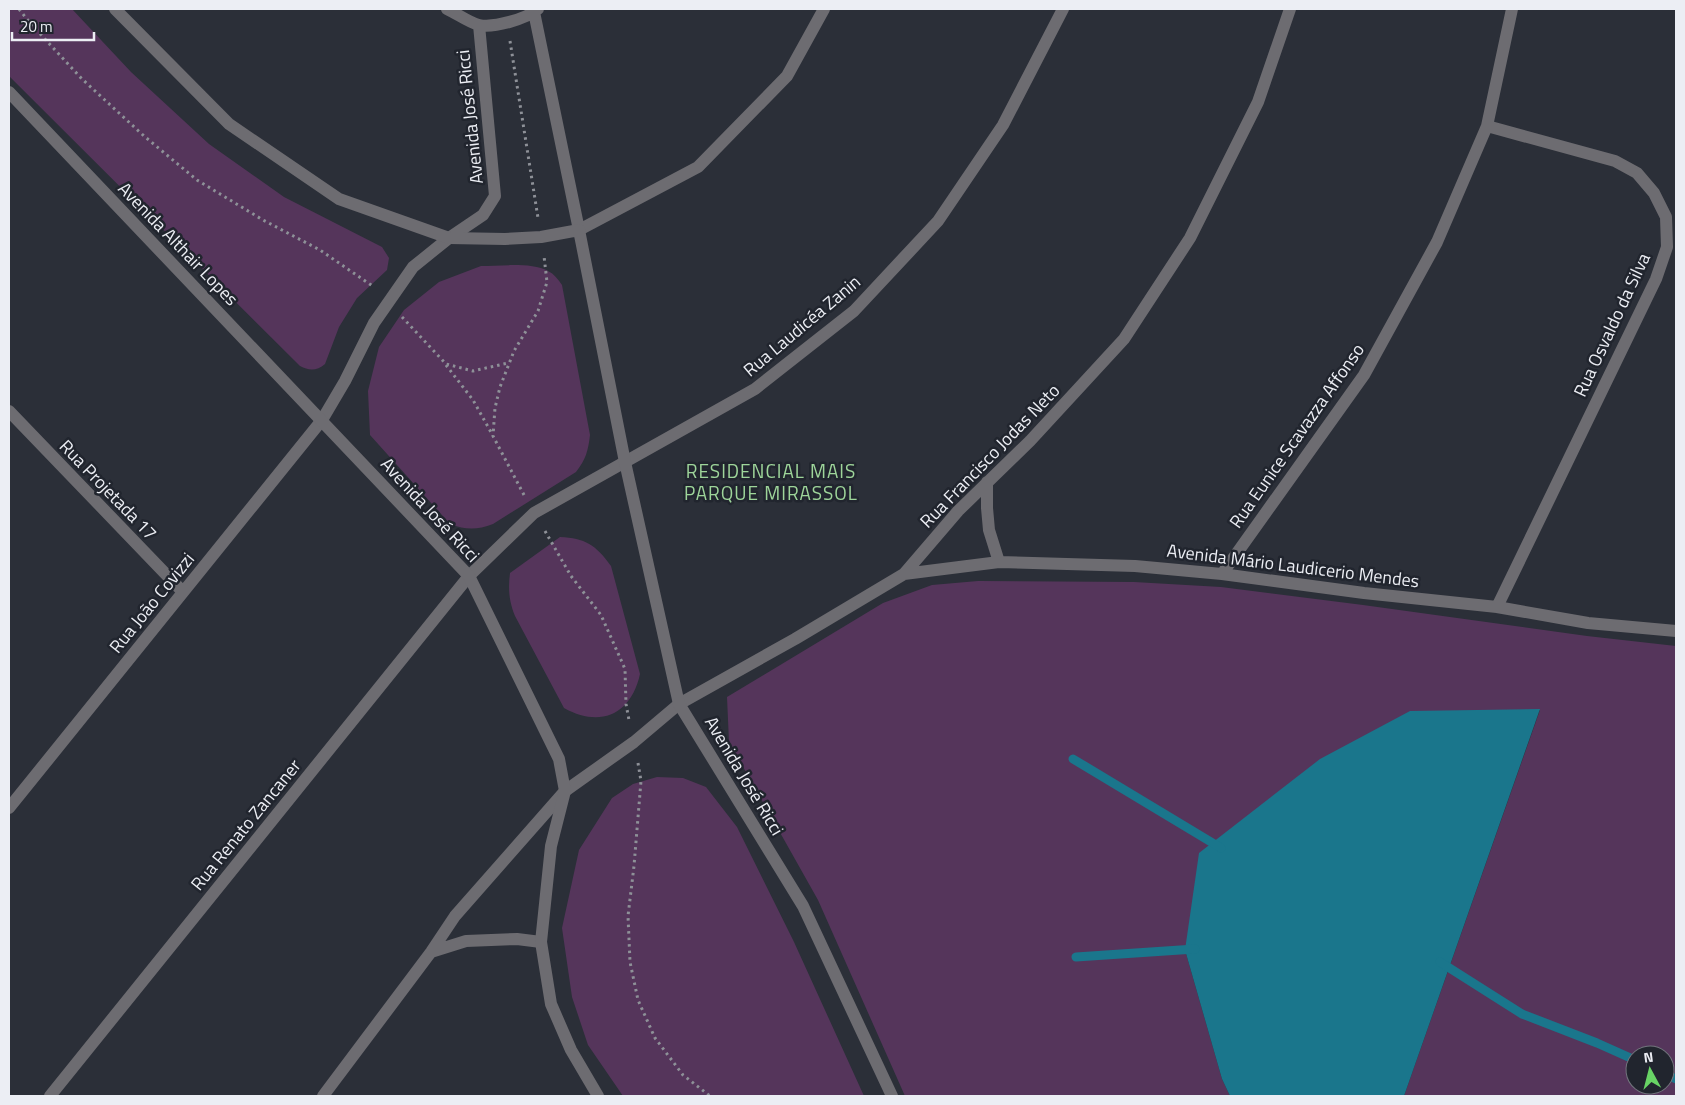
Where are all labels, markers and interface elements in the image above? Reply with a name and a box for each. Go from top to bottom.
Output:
scale bar [12,10,95,42]
text: 20 m [20,15,53,38]
street label: Avenida José Ricci [449,49,490,185]
street label: Avenida Althair Lopes [112,176,245,312]
street label: Rua Osvaldo da Silva [1566,248,1657,401]
street label: Rua Laudicéa Zanin [737,268,866,383]
street label: Rua Eunice Scavazza Affonso [1222,338,1371,534]
street label: Rua Francisco Jodas Neto [913,377,1066,534]
street label: Rua Projetada 17 [53,433,163,546]
street label: Avenida José Ricci [375,451,486,568]
district label: RESIDENCIAL MAIS PARQUE MIRASSOL [684,456,858,507]
street label: Avenida Mário Laudicerio Mendes [1165,537,1421,594]
street label: Rua João Covizzi [103,547,201,659]
street label: Avenida José Ricci [698,711,791,840]
street label: Rua Renato Zancaner [184,753,307,896]
north arrow [1625,1045,1675,1095]
text: N [1642,1046,1654,1068]

